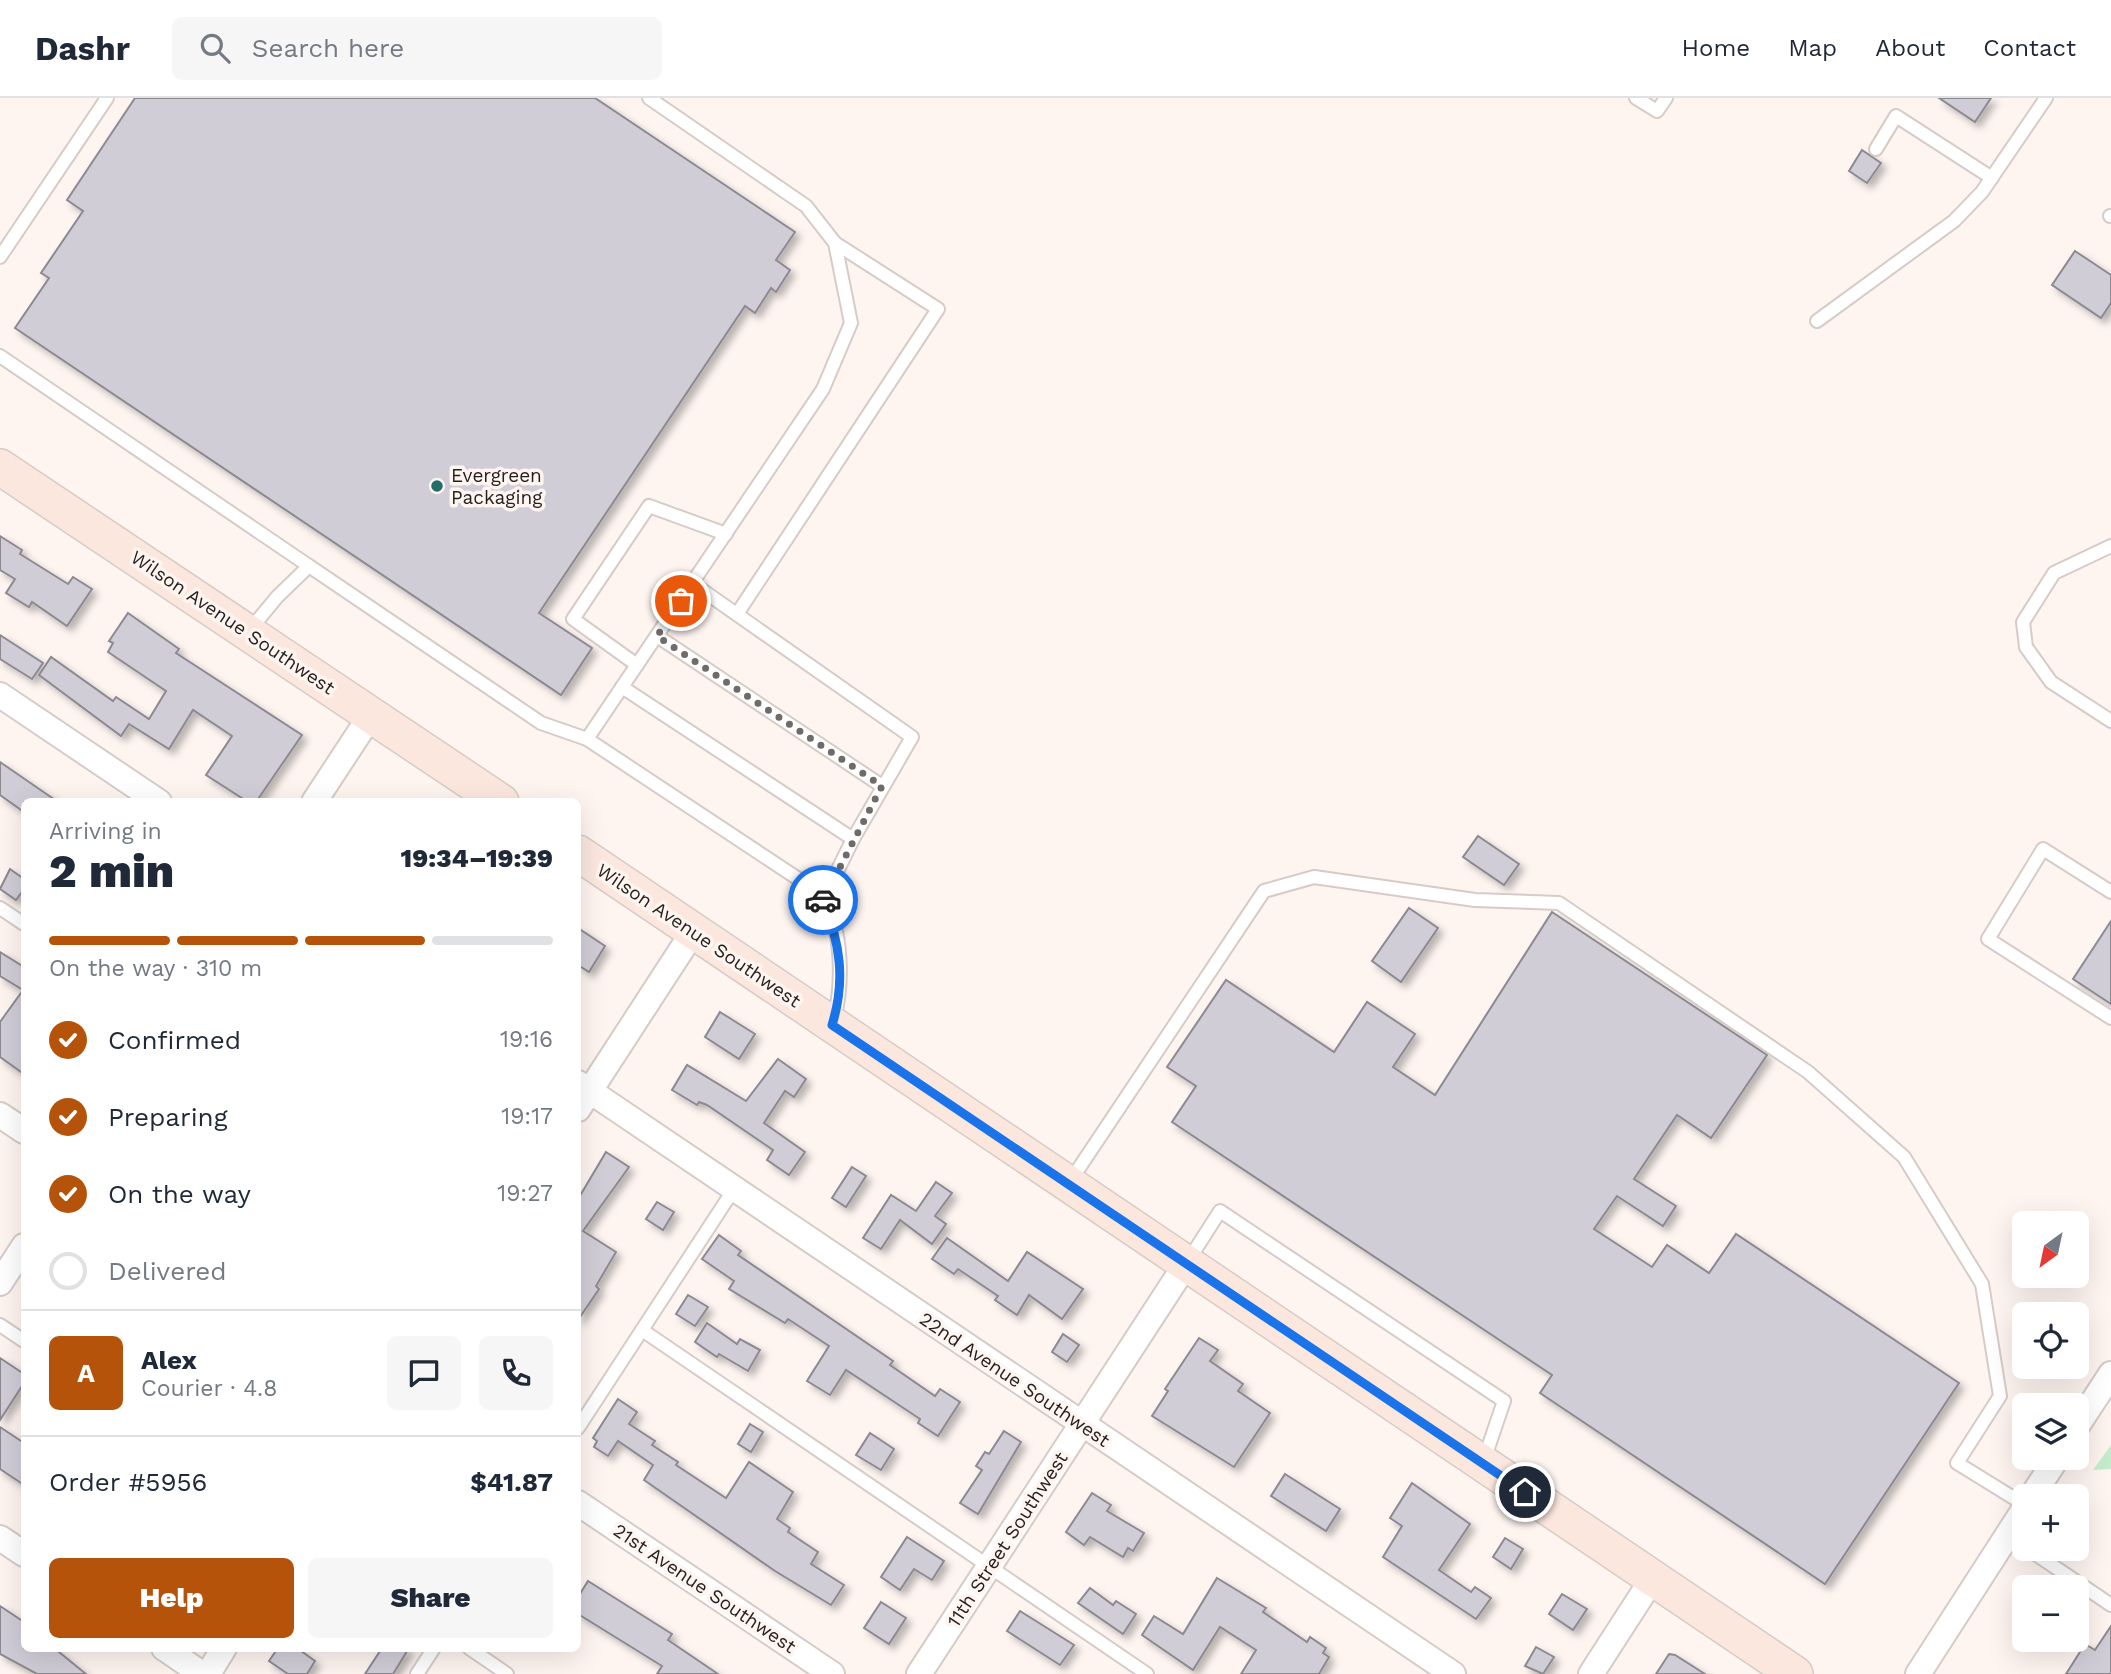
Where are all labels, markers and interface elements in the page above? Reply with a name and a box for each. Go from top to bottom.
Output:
search box [172,17,662,80]
text: Dashr [35,29,130,68]
icon: search [196,29,234,67]
text: Search here [252,33,404,63]
text: Home [1682,34,1750,62]
text: Map [1788,34,1837,62]
text: About [1875,34,1945,62]
text: Contact [1983,34,2076,62]
place label: Evergreen Packaging [451,464,543,509]
marker: Evergreen Packaging [429,478,445,494]
street label: Wilson Avenue Southwest [126,545,339,699]
pin [651,571,711,631]
icon: bag [662,582,700,620]
text: Arriving in [49,818,162,845]
text: 19:34–19:39 [401,843,553,873]
text: 2 min [49,844,174,898]
street label: Wilson Avenue Southwest [592,858,805,1012]
courier [788,865,858,935]
icon: car [804,881,842,919]
text: On the way · 310 m [49,955,262,982]
icon: check [49,1021,87,1059]
text: Confirmed [108,1025,241,1055]
text: 19:16 [500,1026,553,1053]
icon: check [49,1098,87,1136]
text: Preparing [108,1102,228,1132]
text: 19:17 [501,1103,553,1130]
icon: check [49,1175,87,1213]
text: On the way [108,1179,251,1209]
text: 19:27 [497,1180,553,1207]
north arrow [2012,1211,2090,1288]
map controls [2012,1211,2089,1652]
text: Delivered [108,1256,227,1286]
button: locate [2012,1302,2089,1379]
street label: 22nd Avenue Southwest [915,1307,1114,1452]
button: chat [387,1336,461,1410]
button: phone [479,1336,553,1410]
text: Alex [141,1345,197,1375]
text: A [77,1358,95,1388]
text: Courier · 4.8 [141,1375,277,1402]
button: layers [2012,1393,2089,1470]
street label: 11th Street Southwest [942,1447,1073,1631]
pin [1495,1462,1555,1522]
text: Order #5956 [49,1467,207,1497]
text: $41.87 [470,1467,553,1497]
icon: home [1506,1473,1544,1511]
button: + [2012,1484,2089,1561]
street label: 21st Avenue Southwest [609,1519,800,1658]
button: Help [49,1558,294,1638]
button: Share [308,1558,553,1638]
button: − [2012,1575,2089,1652]

